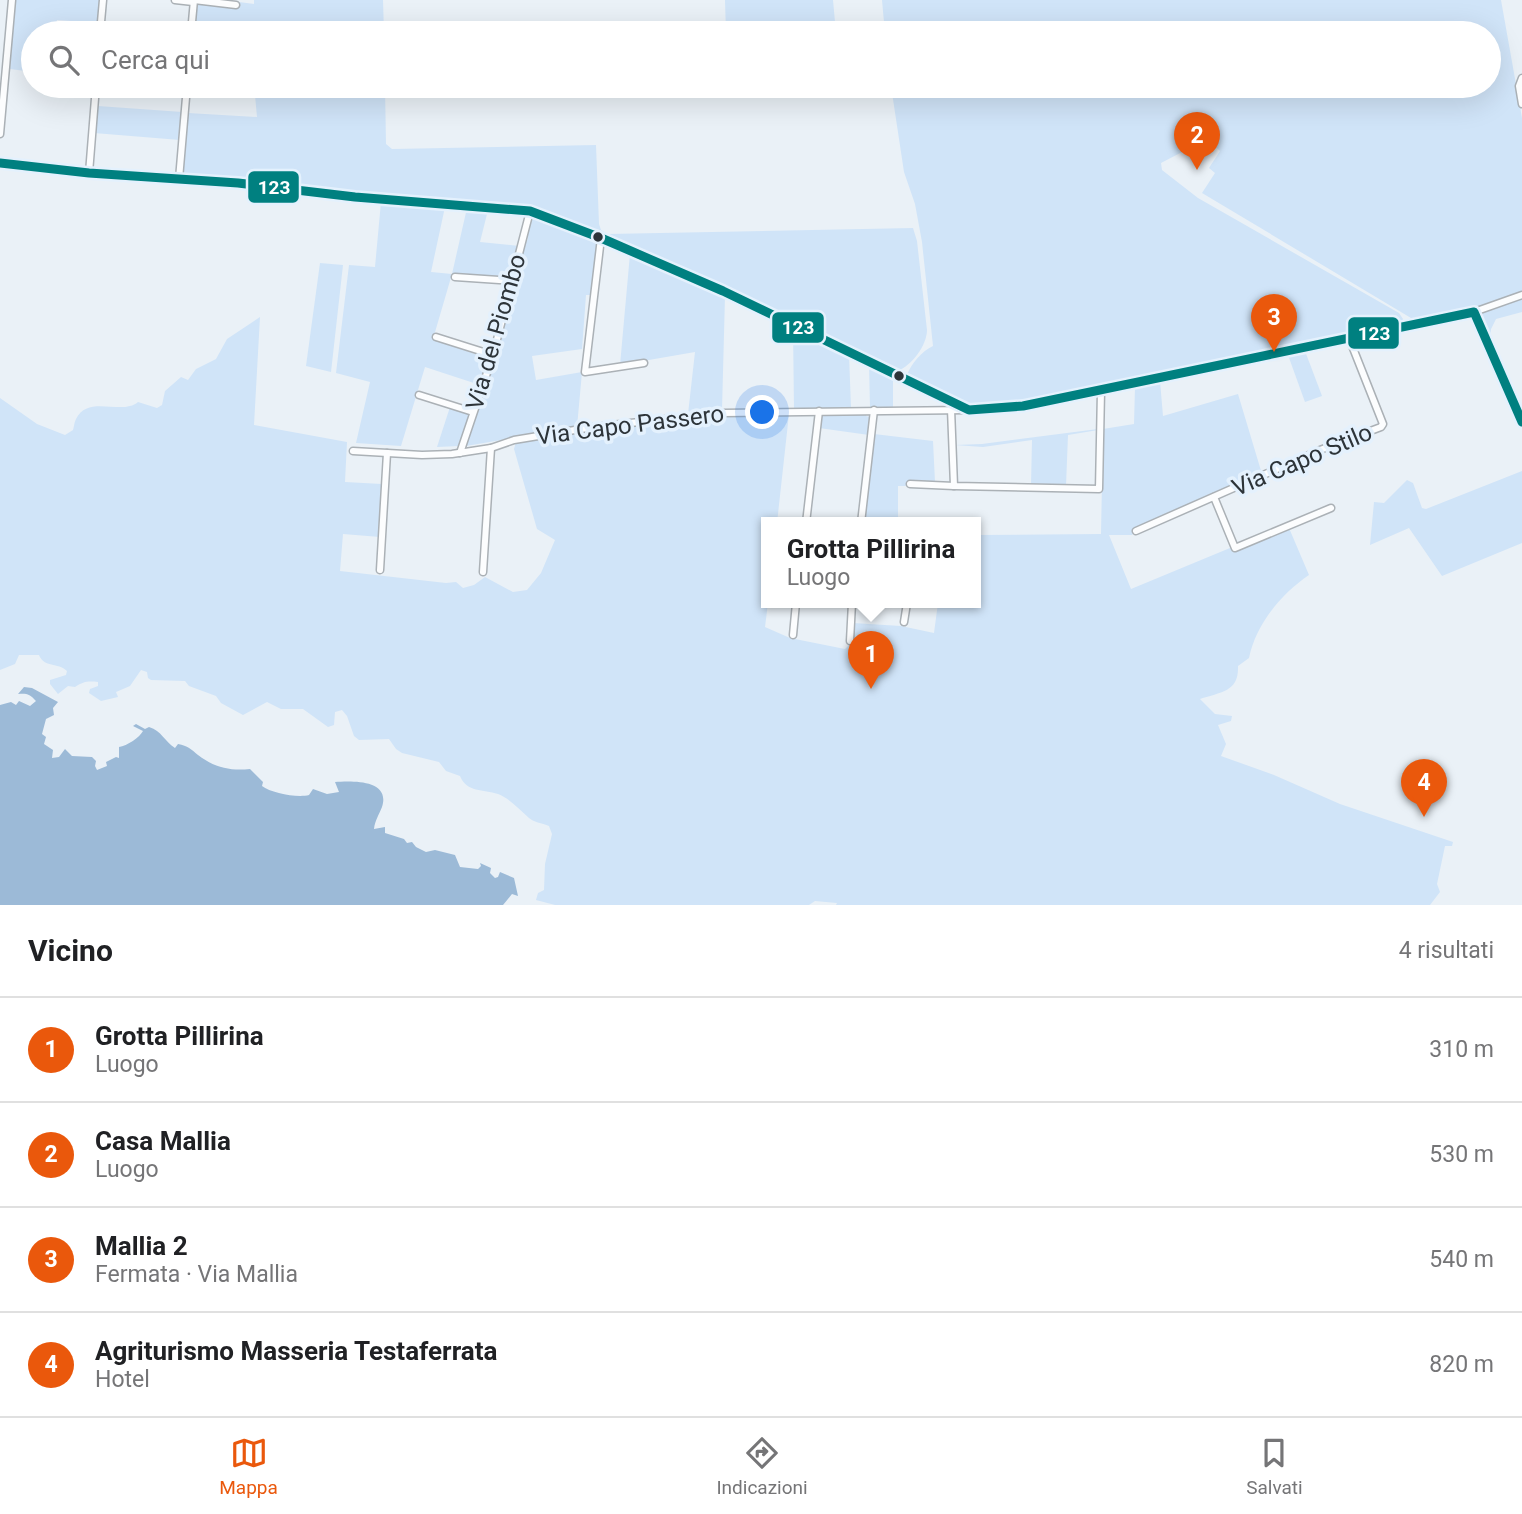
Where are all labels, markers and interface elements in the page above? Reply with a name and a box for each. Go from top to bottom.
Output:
search box [21,21,1501,98]
icon: search [45,41,83,79]
text: Cerca qui [101,45,210,75]
pin: 2 [1174,112,1220,170]
line badge: 123 [247,170,300,204]
text: 123 [258,176,290,199]
unlabelled marker [591,230,605,244]
street label: Via del Piombo [460,251,532,413]
pin: 3 [1251,294,1297,352]
line badge: 123 [771,311,825,344]
text: 123 [782,316,814,339]
line badge: 123 [1347,316,1400,350]
text: 123 [1358,322,1390,345]
unlabelled marker [892,369,906,383]
your location [745,395,779,429]
street label: Via Capo Passero [534,400,726,450]
street label: Via Capo Stilo [1228,418,1376,502]
popup [761,517,981,608]
text: Grotta Pillirina [787,534,955,564]
text: Luogo [787,564,850,591]
pin: 1 [848,631,894,689]
pin: 4 [1401,759,1447,817]
text: Vicino [28,933,113,968]
text: 4 risultati [1399,937,1494,964]
text: Grotta Pillirina [95,1021,264,1051]
text: 1 [44,1036,58,1063]
text: 310 m [1429,1036,1494,1063]
text: Luogo [95,1051,159,1078]
text: Casa Mallia [95,1126,231,1156]
text: 2 [44,1141,58,1168]
text: 530 m [1429,1141,1494,1168]
text: Luogo [95,1156,159,1183]
text: Mallia 2 [95,1231,188,1261]
text: 3 [44,1246,58,1273]
text: 540 m [1429,1246,1494,1273]
text: Fermata · Via Mallia [95,1261,298,1288]
text: Agriturismo Masseria Testaferrata [95,1336,497,1366]
text: 4 [44,1351,58,1378]
text: 820 m [1429,1351,1494,1378]
text: Hotel [95,1366,150,1393]
tab: Mappa [219,1434,278,1499]
tab: Indicazioni [716,1434,808,1499]
tab: Salvati [1246,1434,1303,1499]

